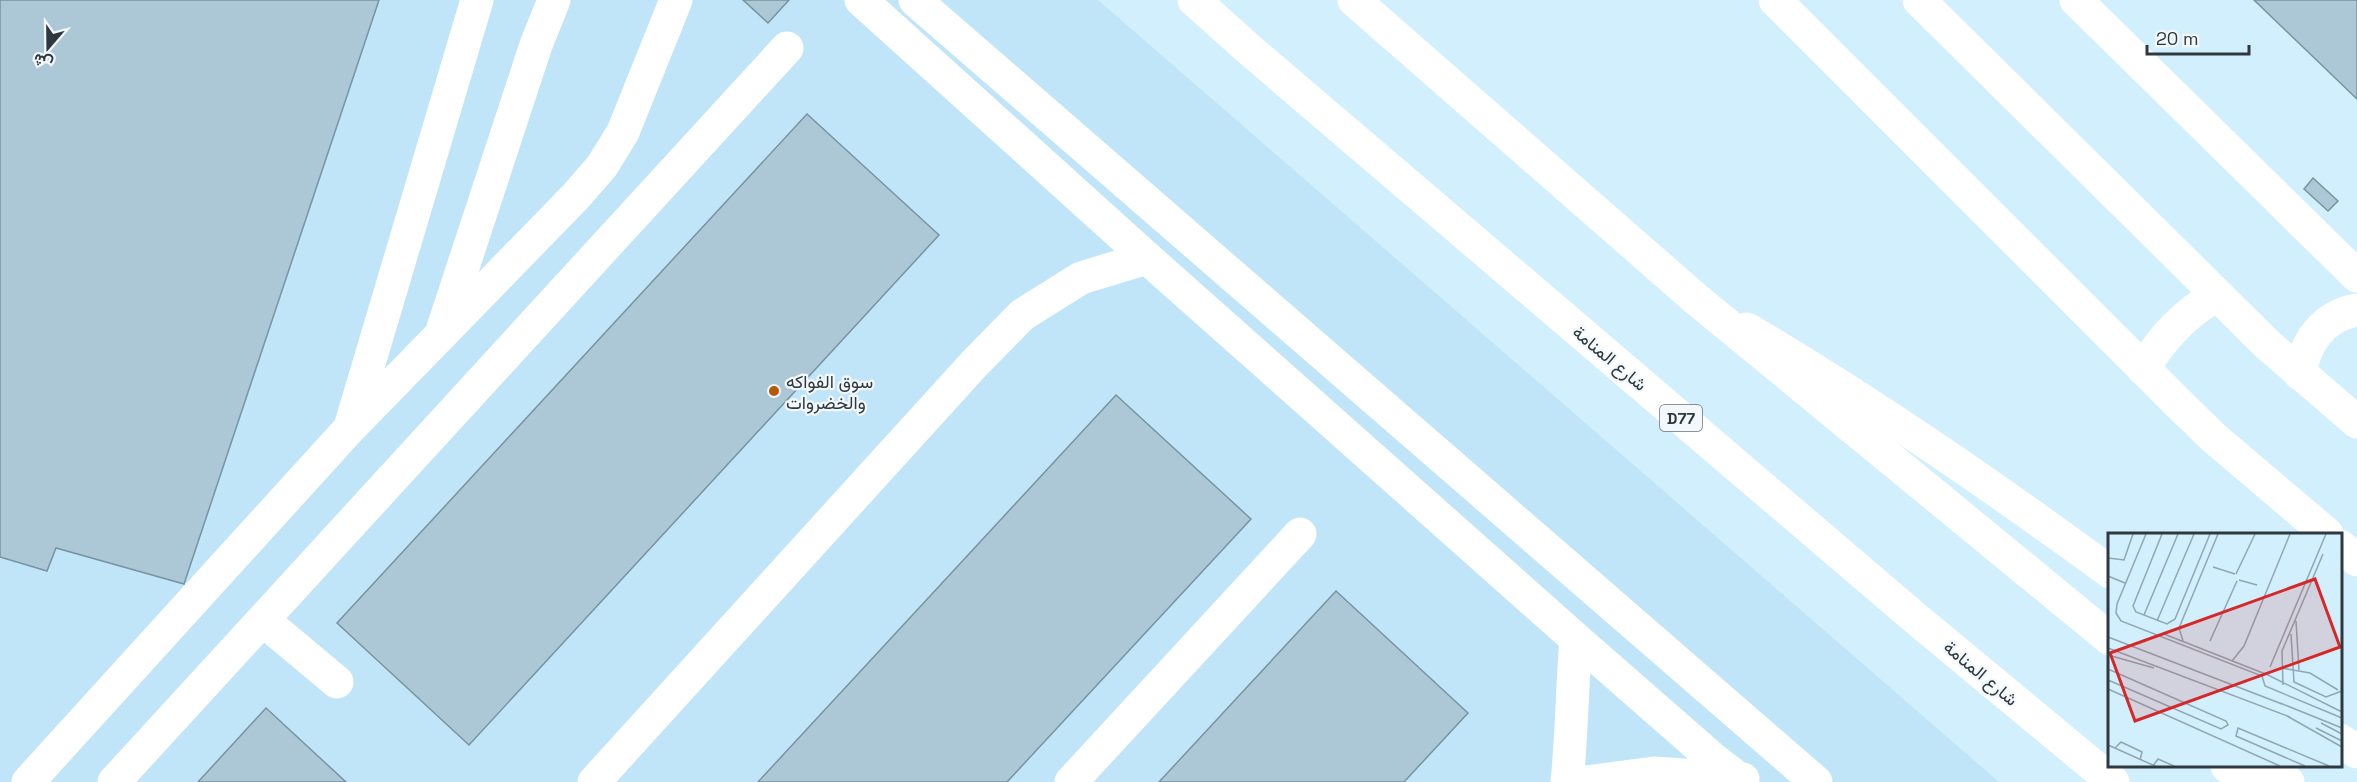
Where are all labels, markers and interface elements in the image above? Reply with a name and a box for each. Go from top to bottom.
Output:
north arrow [18,18,78,78]
scale bar [2147,18,2249,56]
text: 20 m [2156,27,2199,50]
text: ش [30,48,56,75]
street label: شارع المنامة [1567,320,1652,397]
place label: سوق الفواكه والخضروات [786,370,873,414]
marker: سوق الفواكه والخضروات [767,384,781,398]
road number: D77 [1660,405,1702,431]
inset map [2108,533,2342,767]
street label: شارع المنامة [1938,635,2023,712]

